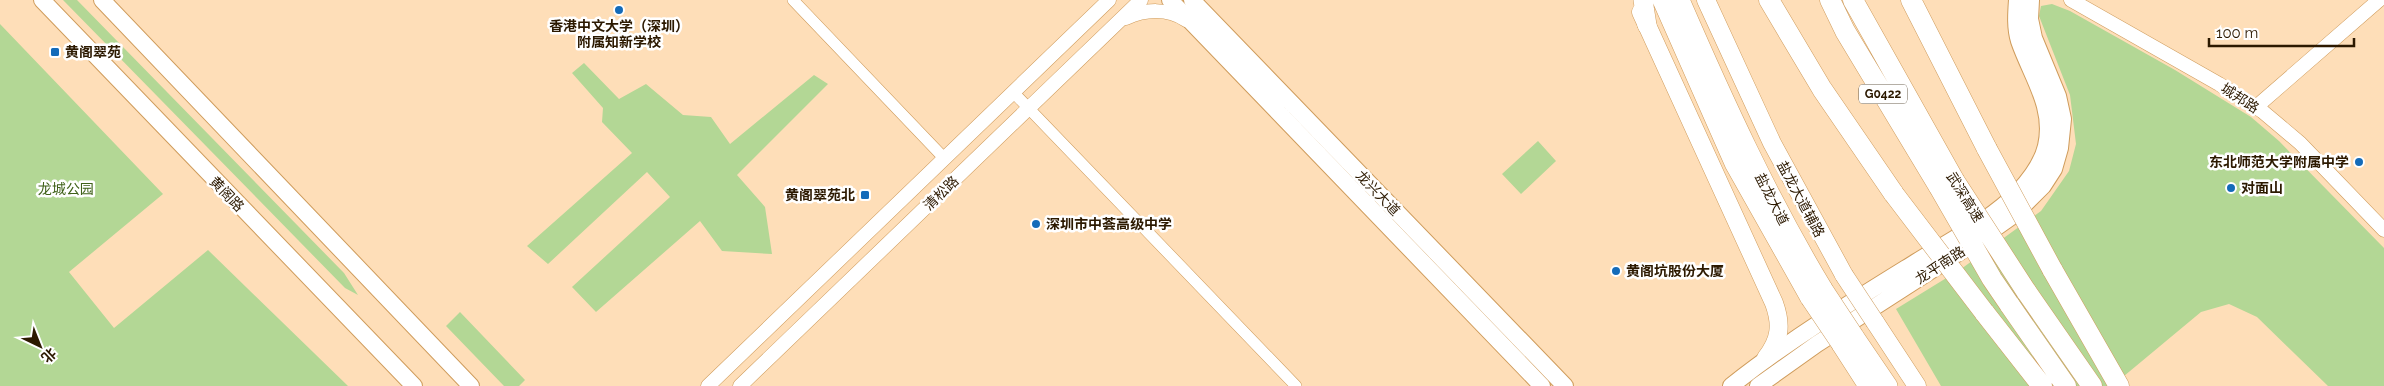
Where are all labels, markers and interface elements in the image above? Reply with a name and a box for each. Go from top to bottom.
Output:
marker: 香港中文大学（深圳） 附属知新学校 [613,4,625,16]
scale bar [2209,15,2354,47]
place label: 香港中文大学（深圳） 附属知新学校 [549,18,689,50]
text: 100 m [2216,24,2258,42]
place label: 黄阁翠苑 [65,44,121,60]
marker: 黄阁翠苑 [49,46,61,58]
street label: 城邦路 [2218,80,2262,116]
road number: G0422 [1859,85,1907,104]
place label: 东北师范大学附属中学 [2209,154,2349,170]
marker: 东北师范大学附属中学 [2353,156,2365,168]
street label: 盐龙大道辅路 [1774,158,1828,240]
street label: 龙兴大道 [1353,167,1403,219]
street label: 武深高速 [1943,169,1987,225]
street label: 盐龙大道 [1752,170,1792,228]
street label: 黄阁路 [207,173,247,215]
street label: 清松路 [920,173,962,213]
place label: 对面山 [2241,180,2283,196]
park label: 龙城公园 [38,181,94,197]
marker: 对面山 [2225,182,2237,194]
place label: 黄阁翠苑北 [785,187,855,203]
marker: 黄阁翠苑北 [859,189,871,201]
place label: 深圳市中荟高级中学 [1046,216,1172,232]
marker: 深圳市中荟高级中学 [1030,218,1042,230]
street label: 龙平南路 [1912,243,1968,287]
place label: 黄阁坑股份大厦 [1626,263,1724,279]
marker: 黄阁坑股份大厦 [1610,265,1622,277]
north arrow [15,321,65,371]
text: 北 [38,345,59,366]

